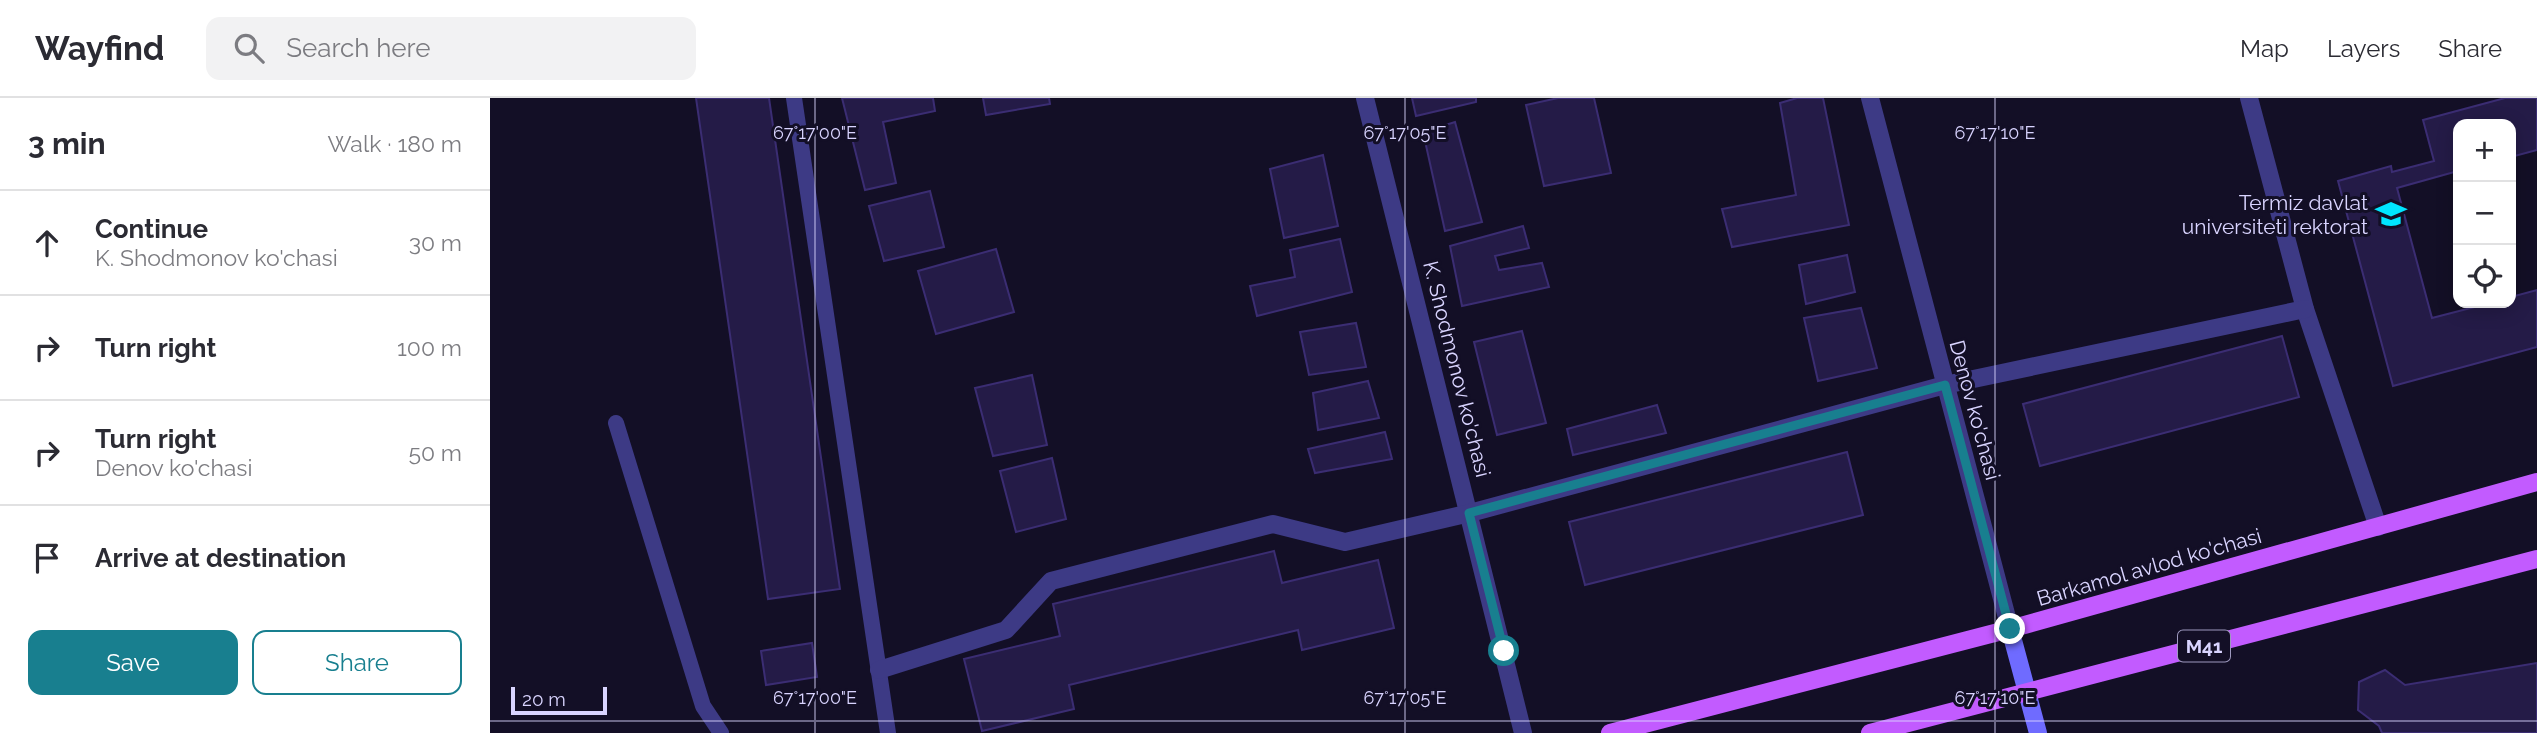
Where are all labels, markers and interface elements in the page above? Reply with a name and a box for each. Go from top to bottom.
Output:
search box [206,17,696,80]
text: Wayfind [35,29,164,68]
icon: search [230,29,268,67]
text: Search here [286,33,431,63]
text: Map [2240,34,2289,63]
text: Layers [2327,34,2400,63]
text: Share [2438,34,2502,63]
map controls [2453,119,2516,308]
button: + [2453,119,2516,182]
text: 67°17'00"E [773,122,857,143]
text: 67°17'05"E [1364,122,1447,143]
text: 67°17'10"E [1955,122,2035,143]
text: 3 min [28,126,106,161]
text: Walk · 180 m [328,130,462,157]
button: − [2453,182,2516,245]
place label: Termiz davlat universiteti rektorat [2182,190,2368,239]
school or university icon: Termiz davlat universiteti rektorat [2374,197,2408,231]
text: Continue [95,214,208,244]
icon: ahead [28,224,66,262]
text: 30 m [409,229,462,256]
text: K. Shodmonov ko'chasi [95,244,338,271]
button: locate [2453,245,2516,308]
street label: K. Shodmonov ko'chasi [1418,258,1496,480]
icon: right [28,329,66,367]
text: Turn right [95,333,216,363]
text: 100 m [397,334,462,361]
street label: Denov ko'chasi [1944,337,2006,483]
text: Turn right [95,424,216,454]
icon: right [28,434,66,472]
text: 50 m [408,439,462,466]
text: Denov ko'chasi [95,454,252,481]
street label: Barkamol avlod ko'chasi [2034,523,2264,611]
icon: arrive [28,539,66,577]
text: Arrive at destination [95,543,346,573]
route end [1994,613,2025,644]
button: Save [28,630,238,695]
button: Share [252,630,462,695]
road number: M41 [2178,631,2230,662]
route start [1488,635,1519,666]
scale bar [511,684,607,716]
text: 67°17'00"E [773,687,857,708]
text: 67°17'05"E [1364,687,1447,708]
text: 67°17'10"E [1955,687,2035,708]
text: 20 m [522,688,566,710]

